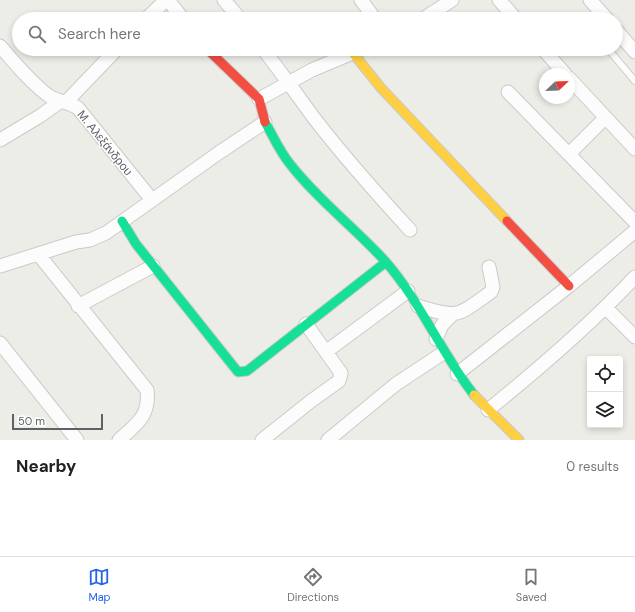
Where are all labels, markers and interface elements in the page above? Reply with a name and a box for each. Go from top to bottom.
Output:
search box [12,12,623,56]
icon: search [26,23,48,45]
text: Search here [58,24,141,44]
north arrow [539,68,575,104]
street label: Μ. Αλεξάνδρου [74,107,136,179]
map controls [587,356,623,428]
button: locate [587,356,623,392]
button: layers [587,392,623,428]
scale bar [12,412,103,431]
text: 50 m [18,414,45,428]
text: Nearby [16,455,76,477]
text: 0 results [566,458,619,475]
tab: Map [88,566,111,604]
tab: Directions [287,566,339,604]
tab: Saved [516,566,547,604]

